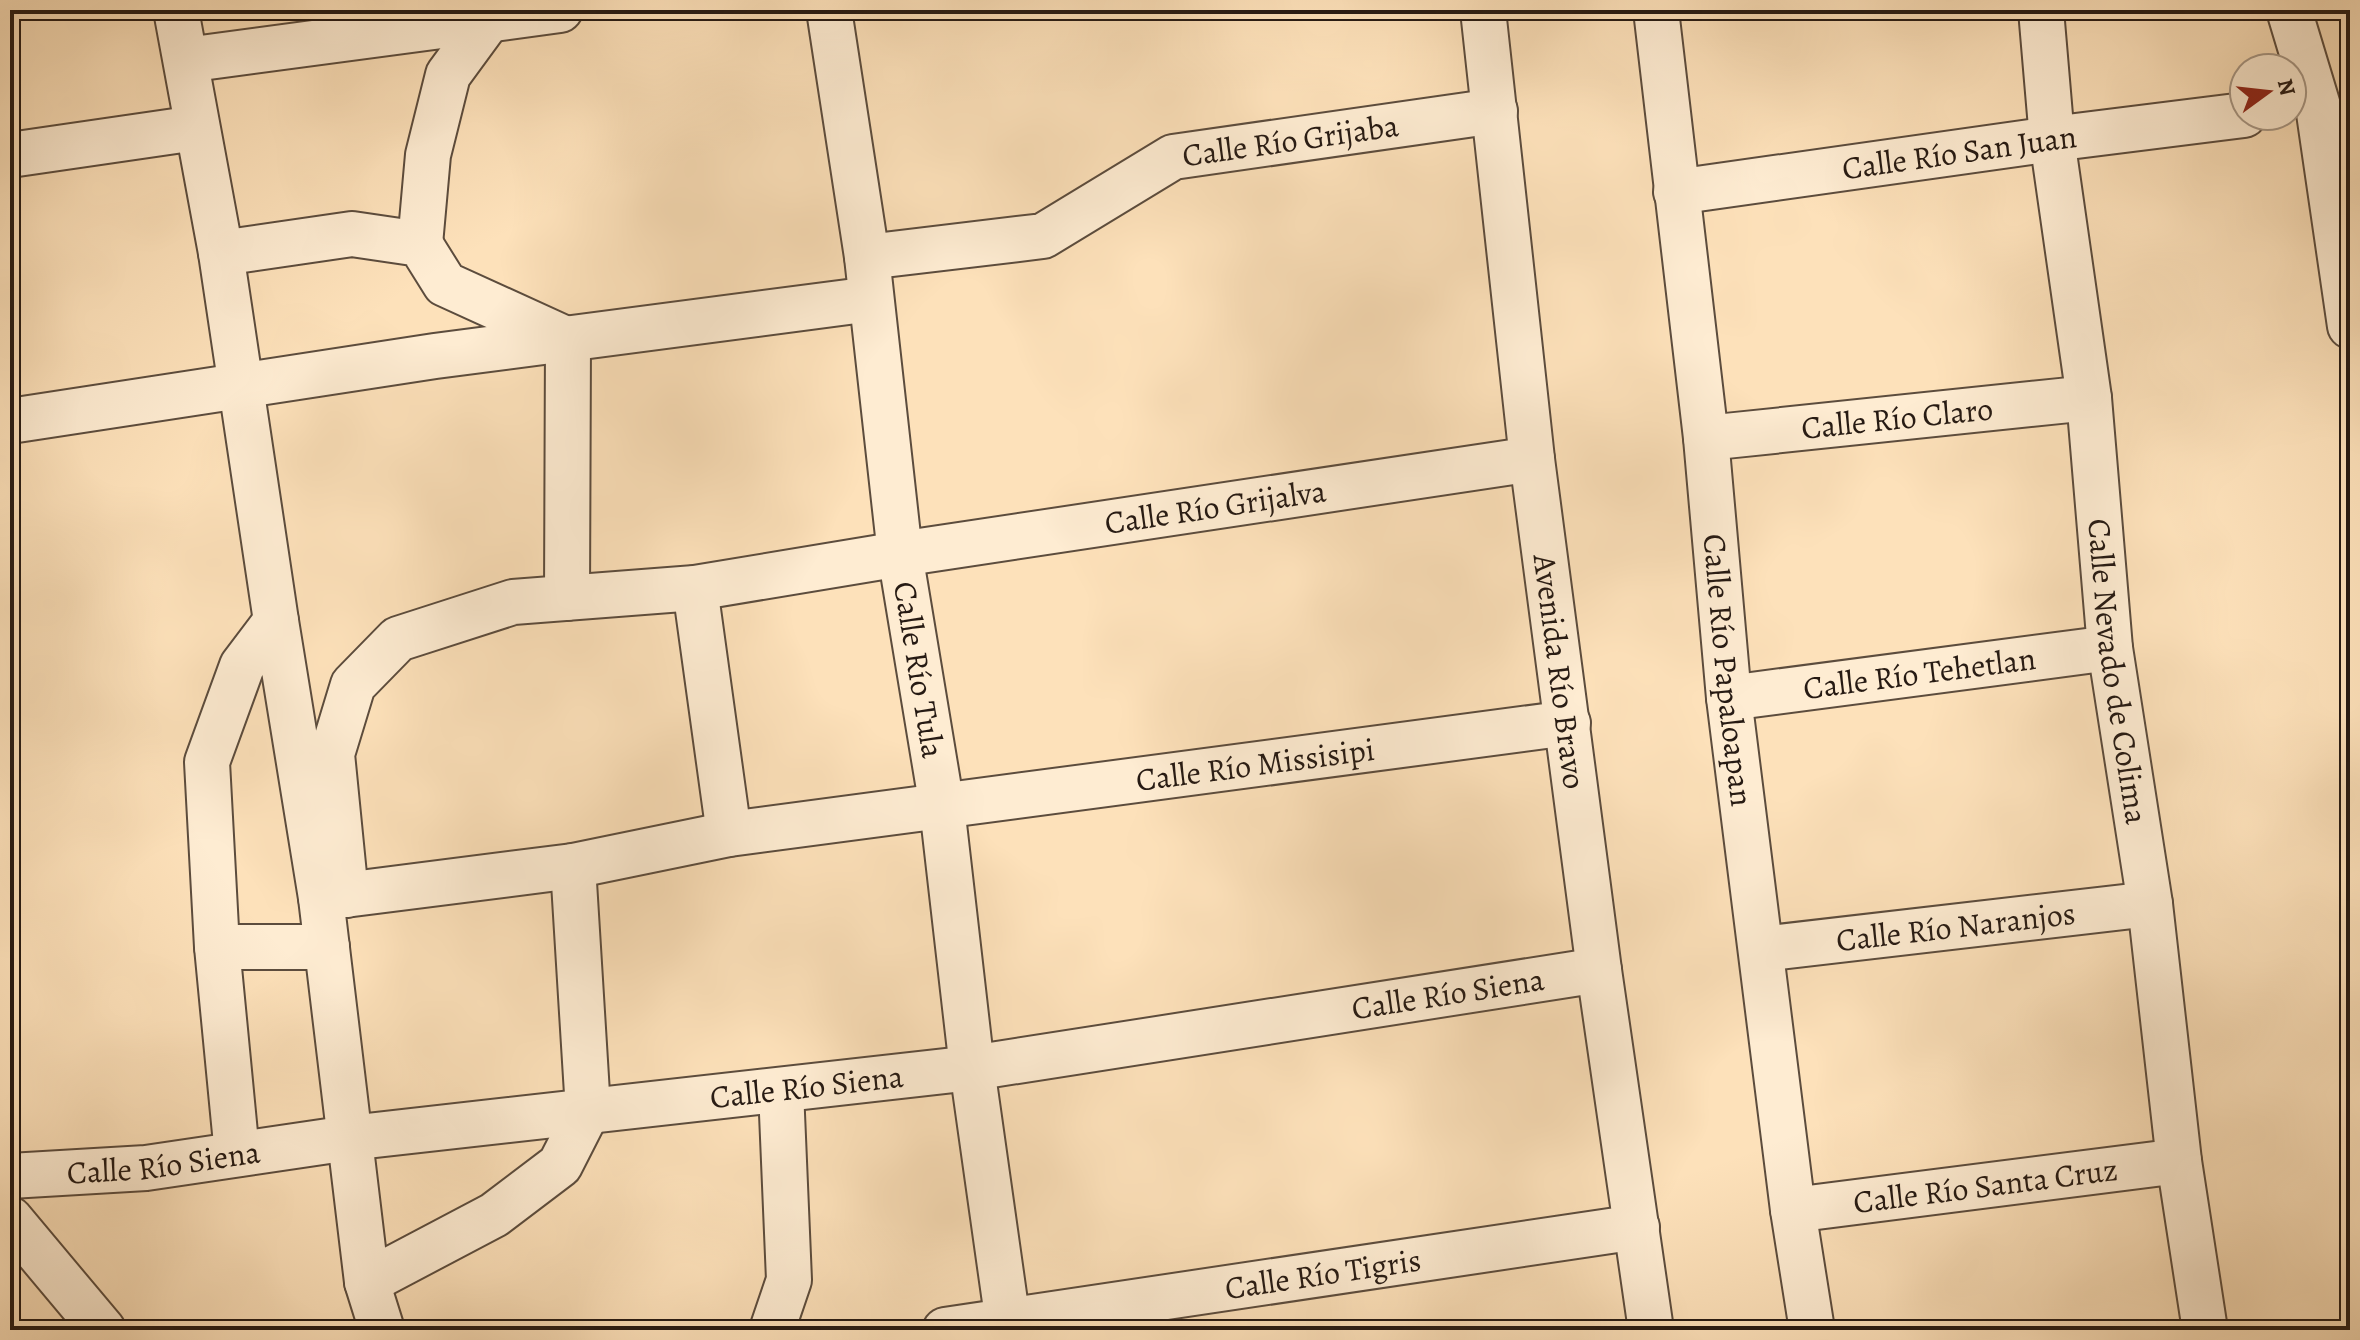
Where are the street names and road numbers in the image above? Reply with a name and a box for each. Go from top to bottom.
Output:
street label: Calle Río Grijaba [1179,103,1402,177]
street label: Calle Río San Juan [1839,114,2079,190]
street label: Calle Río Claro [1799,386,1995,450]
street label: Calle Río Grijalva [1101,468,1329,545]
street label: Calle Nevado de Colima [2077,517,2159,827]
street label: Calle Río Papaloapan [1693,532,1764,809]
street label: Avenida Río Bravo [1523,550,1597,792]
street label: Calle Río Tula [883,578,956,761]
street label: Calle Río Tehetlan [1800,636,2038,710]
street label: Calle Río Missisipi [1133,727,1377,802]
street label: Calle Río Naranjos [1834,891,2078,962]
street label: Calle Río Siena [1348,957,1547,1030]
street label: Calle Río Siena [708,1054,906,1119]
street label: Calle Río Siena [65,1129,263,1195]
street label: Calle Río Santa Cruz [1851,1147,2120,1224]
street label: Calle Río Tigris [1222,1237,1424,1310]

